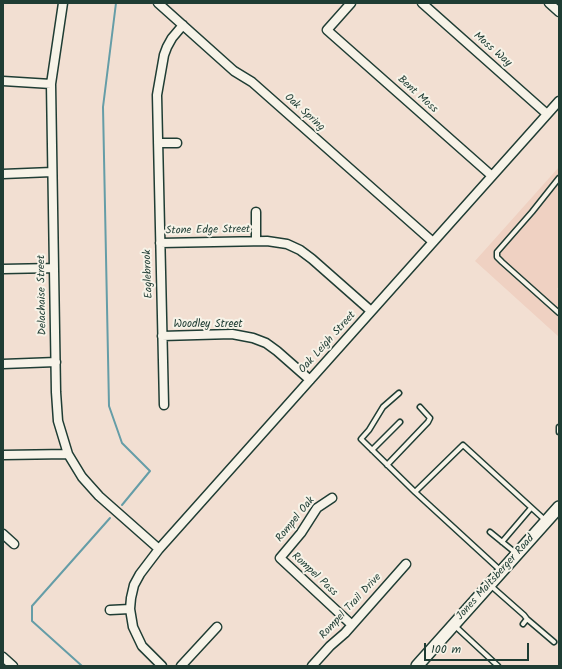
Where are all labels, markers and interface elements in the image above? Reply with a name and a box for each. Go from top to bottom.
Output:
street label: Moss Way [470,30,514,70]
street label: Bent Moss [394,74,440,116]
street label: Oak Spring [281,91,327,135]
street label: Stone Edge Street [166,224,250,238]
street label: Eaglebrook [142,249,156,299]
street label: Delachaise Street [36,255,50,335]
street label: Oak Leigh Street [297,309,359,377]
street label: Woodley Street [173,318,243,332]
street label: Rompel Oak [274,495,318,545]
street label: Jones Maltsberger Road [454,533,538,623]
street label: Rompel Pass [288,550,340,600]
street label: Rompel Trail Drive [317,571,385,643]
scale bar [426,635,531,661]
text: 100 m [431,640,461,659]

